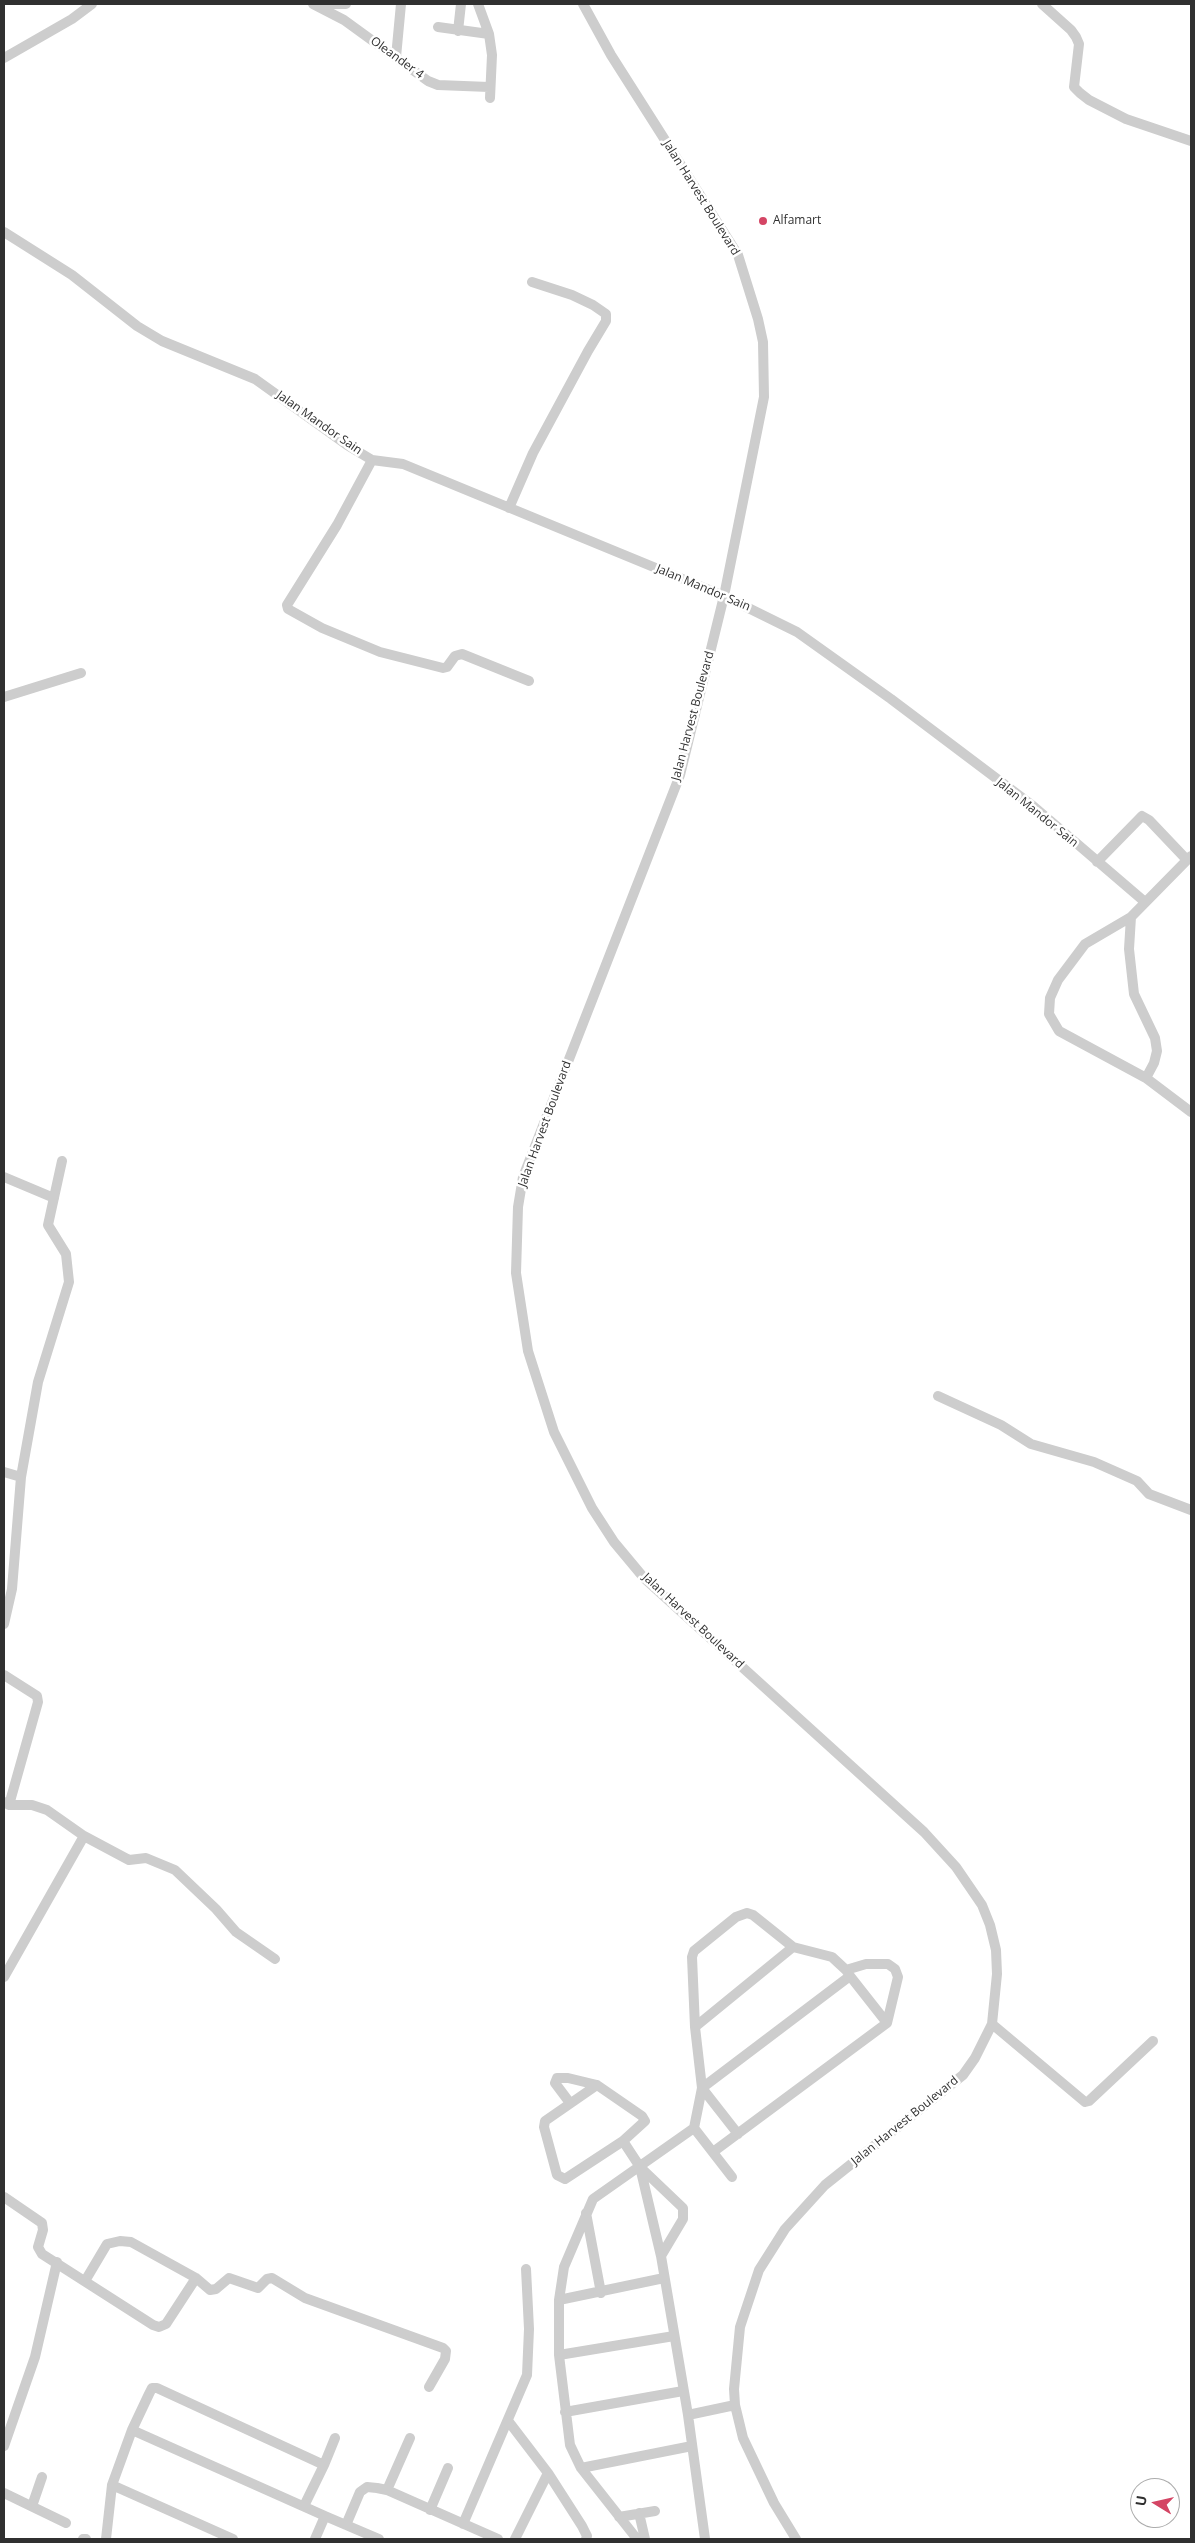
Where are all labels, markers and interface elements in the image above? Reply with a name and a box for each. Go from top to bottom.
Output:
street label: Oleander 4 [368,34,426,82]
street label: Jalan Harvest Boulevard [660,138,742,258]
place label: Alfamart [773,214,821,228]
marker: Alfamart [757,215,769,227]
street label: Jalan Mandor Sain [273,388,365,458]
street label: Jalan Mandor Sain [654,562,752,614]
street label: Jalan Harvest Boulevard [669,650,717,782]
street label: Jalan Mandor Sain [993,776,1081,850]
street label: Jalan Harvest Boulevard [515,1059,575,1189]
street label: Jalan Harvest Boulevard [639,1570,747,1672]
street label: Jalan Harvest Boulevard [849,2073,961,2169]
north arrow [1130,2478,1180,2528]
text: U [1130,2494,1151,2507]

